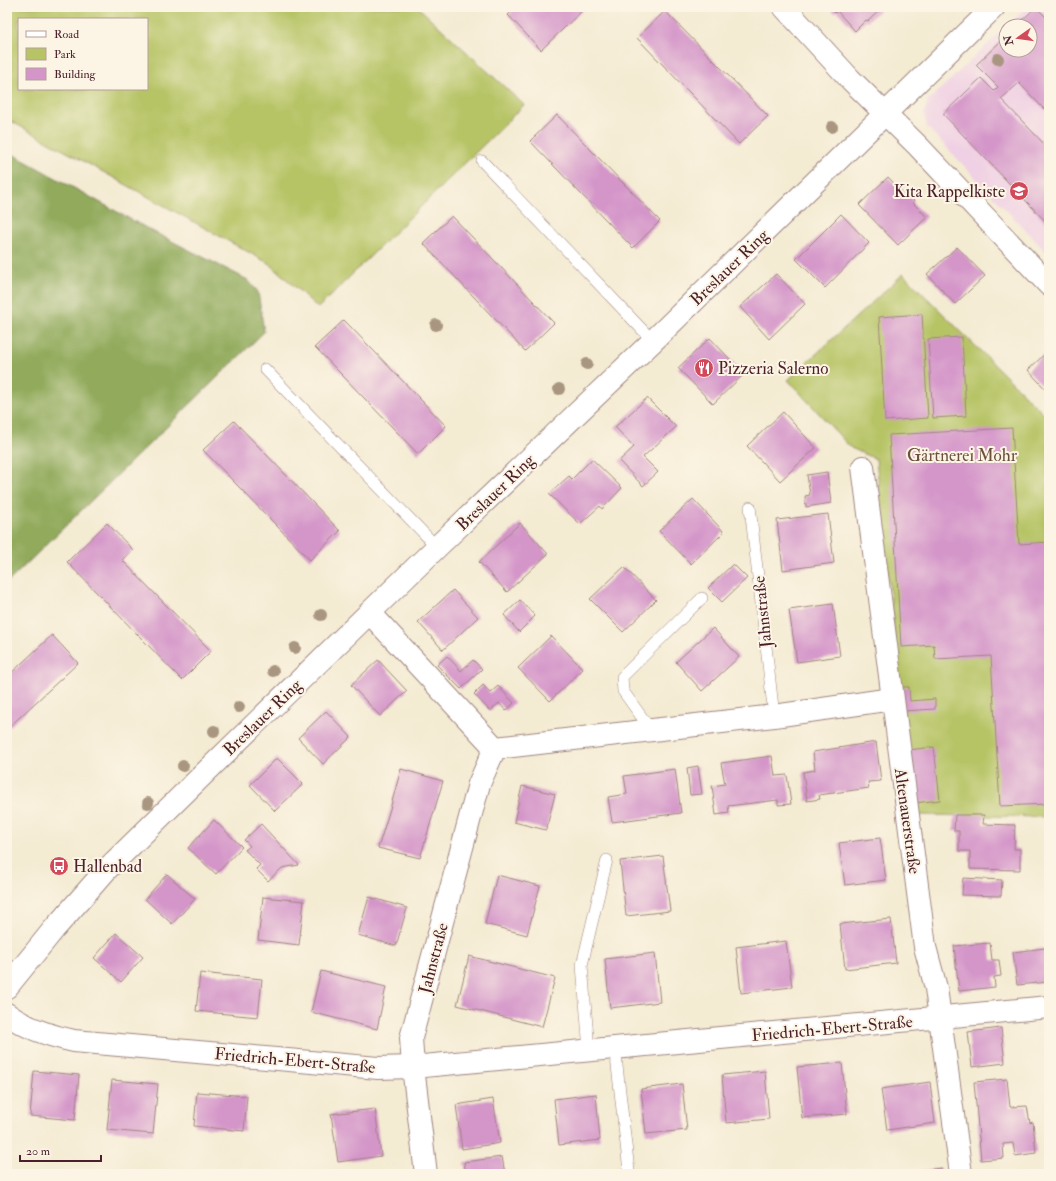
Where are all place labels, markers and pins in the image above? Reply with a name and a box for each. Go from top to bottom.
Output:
school or university icon: Kita Rappelkiste [1008,180,1030,202]
place label: Kita Rappelkiste [894,181,1005,203]
restaurant icon: Pizzeria Salerno [693,357,715,379]
place label: Pizzeria Salerno [718,358,828,379]
bus stop icon: Hallenbad [48,855,70,877]
place label: Hallenbad [73,856,143,877]

